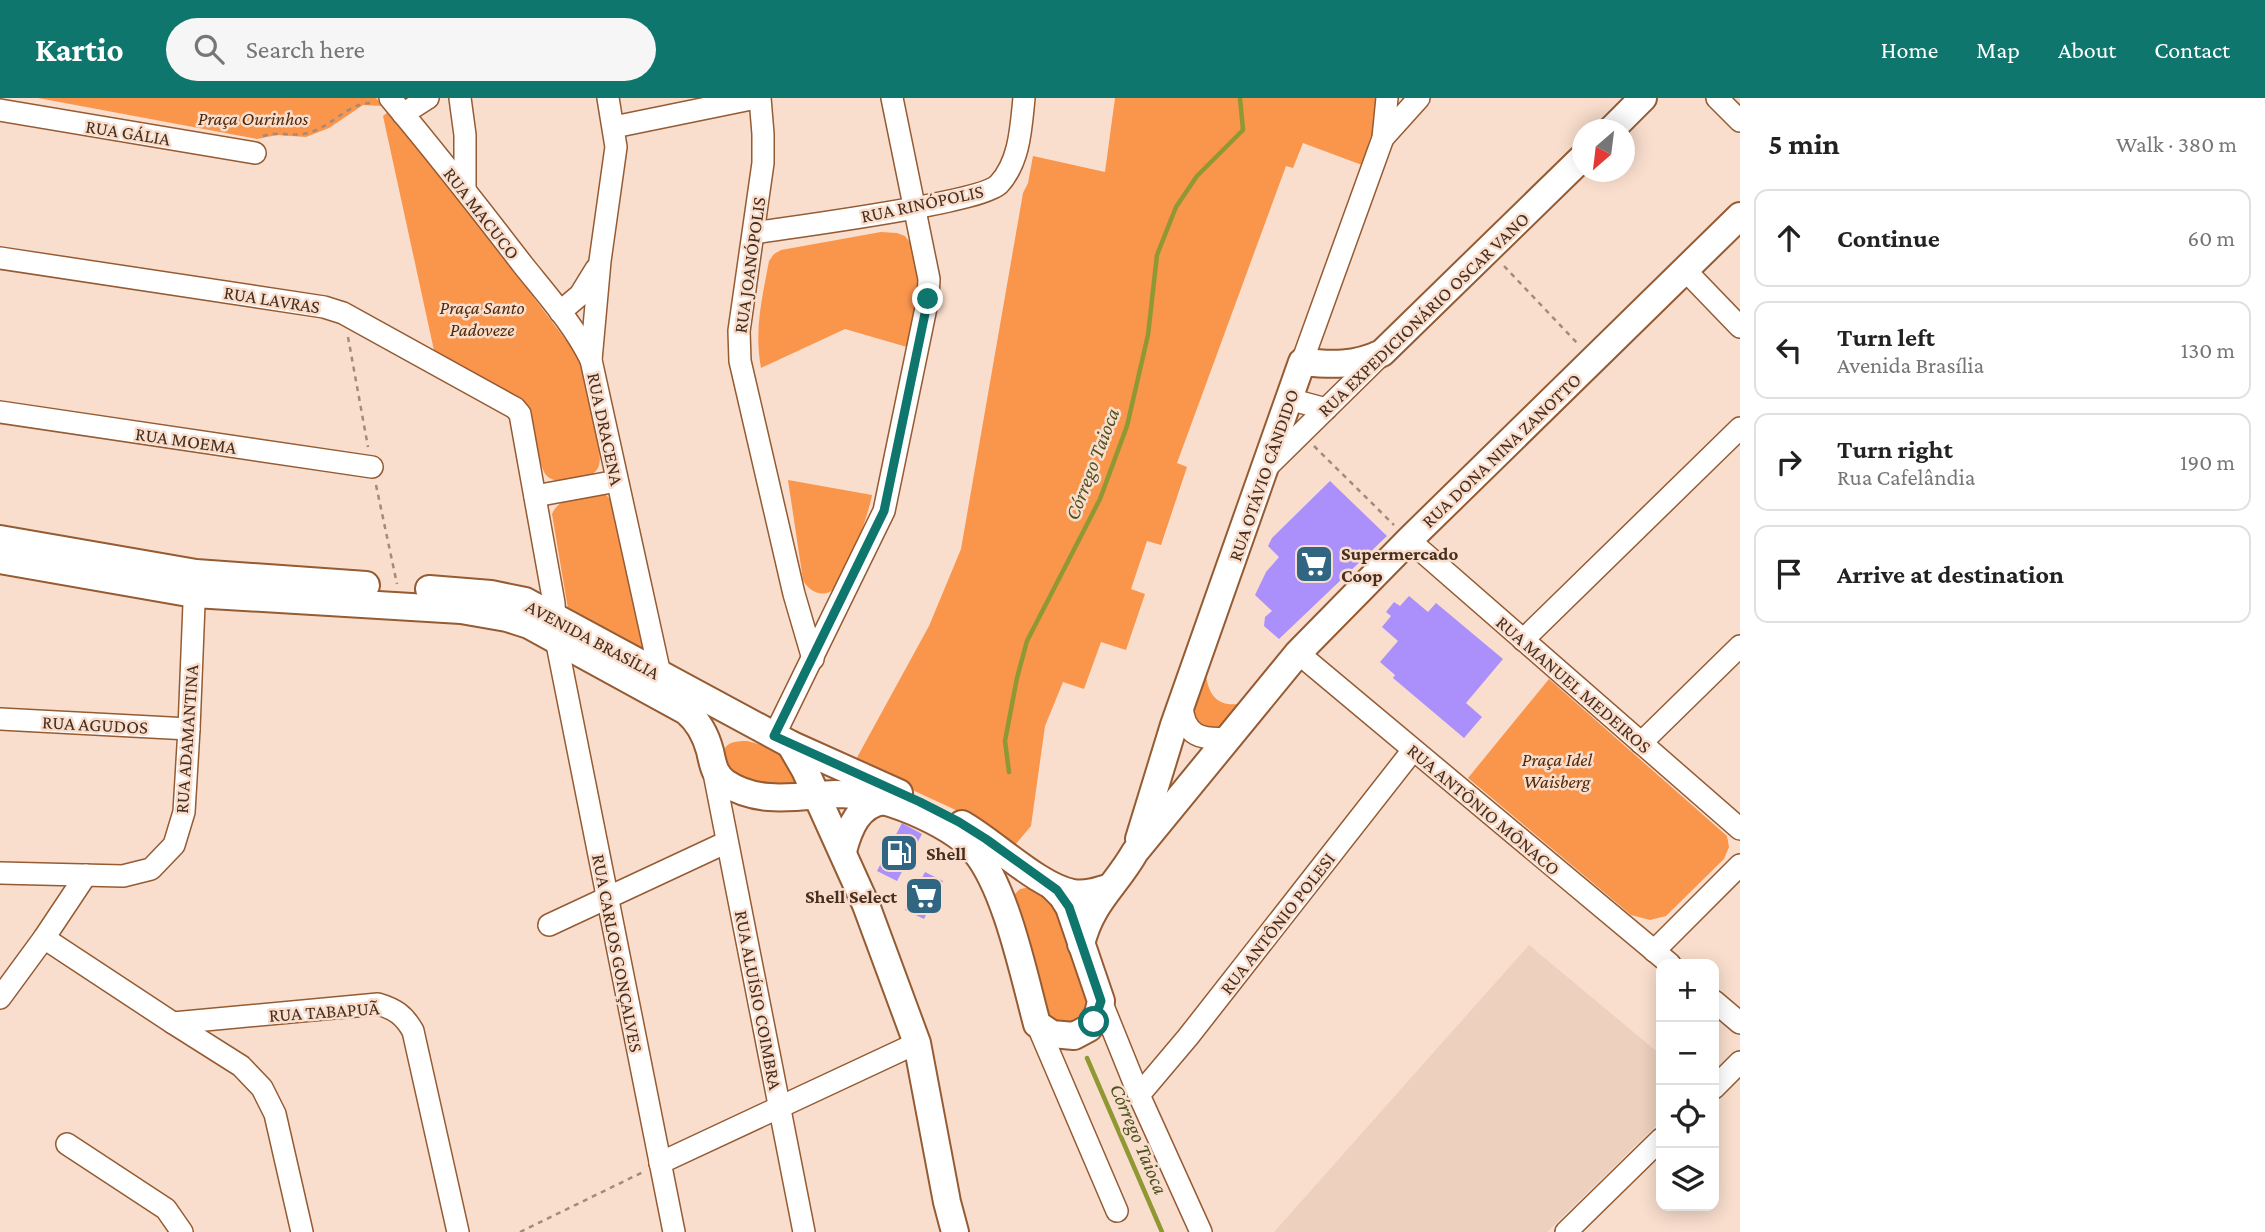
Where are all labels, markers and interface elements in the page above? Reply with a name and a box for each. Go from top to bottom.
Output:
search box [166,18,656,81]
icon: search [190,30,228,68]
text: Kartio [35,31,124,68]
text: Search here [246,35,365,64]
text: Home [1881,36,1938,63]
text: Map [1976,36,2020,63]
text: About [2058,36,2116,63]
text: Contact [2154,36,2230,63]
park label: Praça Ourinhos [198,108,308,129]
street label: RUA GÁLIA [84,115,172,150]
north arrow [1572,119,1635,182]
text: 5 min [1768,127,1840,160]
text: Walk · 380 m [2116,131,2237,157]
street label: RUA MACUCO [439,163,524,263]
street label: RUA RINÓPOLIS [859,180,985,227]
street label: RUA JOANÓPOLIS [730,195,769,335]
street label: RUA EXPEDICIONÁRIO OSCAR VANO [1314,208,1533,421]
icon: ahead [1770,219,1808,257]
text: Continue [1837,224,1940,253]
text: 60 m [2188,225,2235,251]
street label: RUA LAVRAS [222,282,322,317]
route end [912,283,943,314]
park label: Praça Santo Padoveze [439,297,525,340]
text: Turn left [1837,323,1935,352]
icon: left [1770,331,1808,369]
text: 130 m [2181,337,2235,363]
text: Avenida Brasília [1837,352,1984,378]
street label: RUA DONA NINA ZANOTTO [1418,369,1585,532]
street label: RUA DRACENA [583,371,628,488]
street label: RUA OTÁVIO CÂNDIDO [1224,386,1303,564]
water label: Córrego Taioca [1060,405,1124,523]
street label: RUA MOEMA [134,423,238,458]
text: Turn right [1837,435,1953,464]
icon: right [1770,443,1808,481]
text: 190 m [2180,449,2235,475]
text: Rua Cafelândia [1837,464,1975,490]
supermarket icon: Supermercado Coop [1293,543,1335,585]
place label: Supermercado Coop [1341,543,1458,586]
icon: arrive [1770,555,1808,593]
text: Arrive at destination [1837,560,2064,589]
street label: AVENIDA BRASÍLIA [522,595,663,684]
street label: RUA MANUEL MEDEIROS [1492,611,1655,757]
street label: RUA ADAMANTINA [171,664,202,814]
street label: RUA AGUDOS [42,711,149,738]
street label: RUA ANTÔNIO MÔNACO [1403,739,1564,879]
park label: Praça Idel Waisberg [1522,749,1593,792]
fuel station icon: Shell [878,832,920,874]
place label: Shell [926,843,967,864]
street label: RUA ANTÔNIO POLESI [1216,848,1339,998]
street label: RUA CARLOS GONÇALVES [588,852,647,1054]
supermarket icon: Shell Select [903,875,945,917]
place label: Shell Select [805,886,897,907]
street label: RUA ALUÍSIO COIMBRA [731,909,786,1092]
map controls [1656,959,1719,1211]
button: + [1656,959,1719,1022]
street label: RUA TABAPUÃ [268,997,380,1026]
route start [1078,1006,1109,1037]
button: − [1656,1022,1719,1085]
water label: Córrego Taioca [1105,1080,1173,1198]
button: locate [1656,1085,1719,1148]
button: layers [1656,1148,1719,1211]

